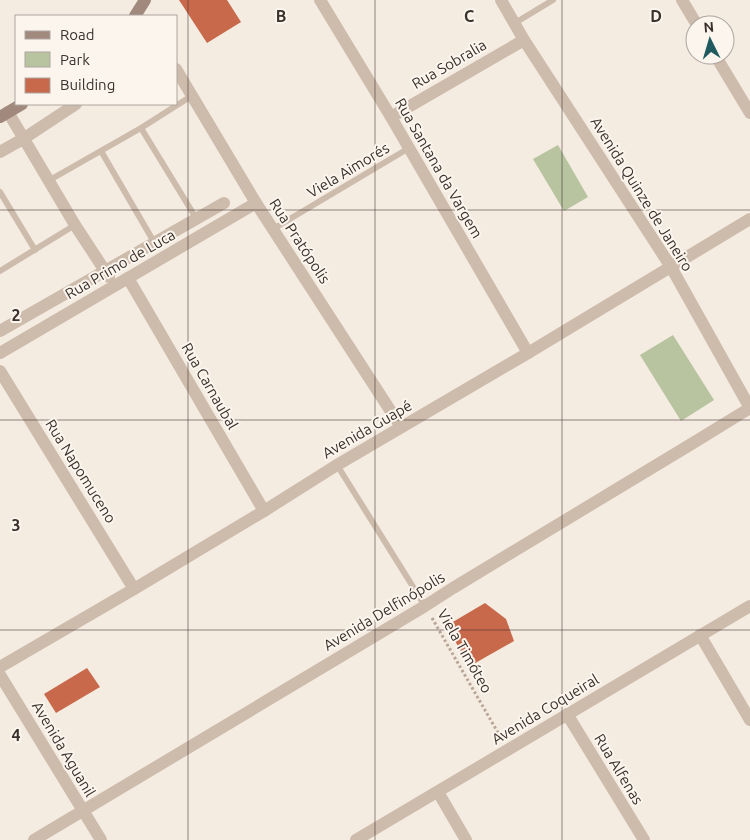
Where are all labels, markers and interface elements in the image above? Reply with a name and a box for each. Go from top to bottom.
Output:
text: B [276,7,286,25]
text: C [464,7,474,25]
text: D [650,7,662,25]
legend [15,15,178,105]
north arrow [685,15,735,65]
text: N [703,19,715,35]
text: Road [60,26,95,43]
street label: Rua Sobralia [409,36,489,92]
text: Park [60,51,90,68]
text: Building [60,76,115,93]
street label: Rua Santana da Vargem [392,95,486,241]
street label: Avenida Quinze de Janeiro [587,114,697,274]
street label: Viela Aimorés [304,139,392,201]
street label: Rua Pratópolis [266,195,334,287]
street label: Rua Primo de Luca [62,226,178,302]
text: 2 [11,306,21,324]
street label: Rua Carnaubal [178,340,242,432]
street label: Avenida Guapé [319,397,415,461]
street label: Rua Napomuceno [42,416,120,526]
text: 3 [11,516,21,534]
street label: Avenida Delfinópolis [320,568,448,654]
street label: Viela Timóteo [434,606,496,696]
street label: Avenida Coqueiral [488,670,602,748]
street label: Avenida Aguanil [29,698,99,800]
text: 4 [11,726,21,744]
street label: Rua Alfenas [591,731,647,807]

